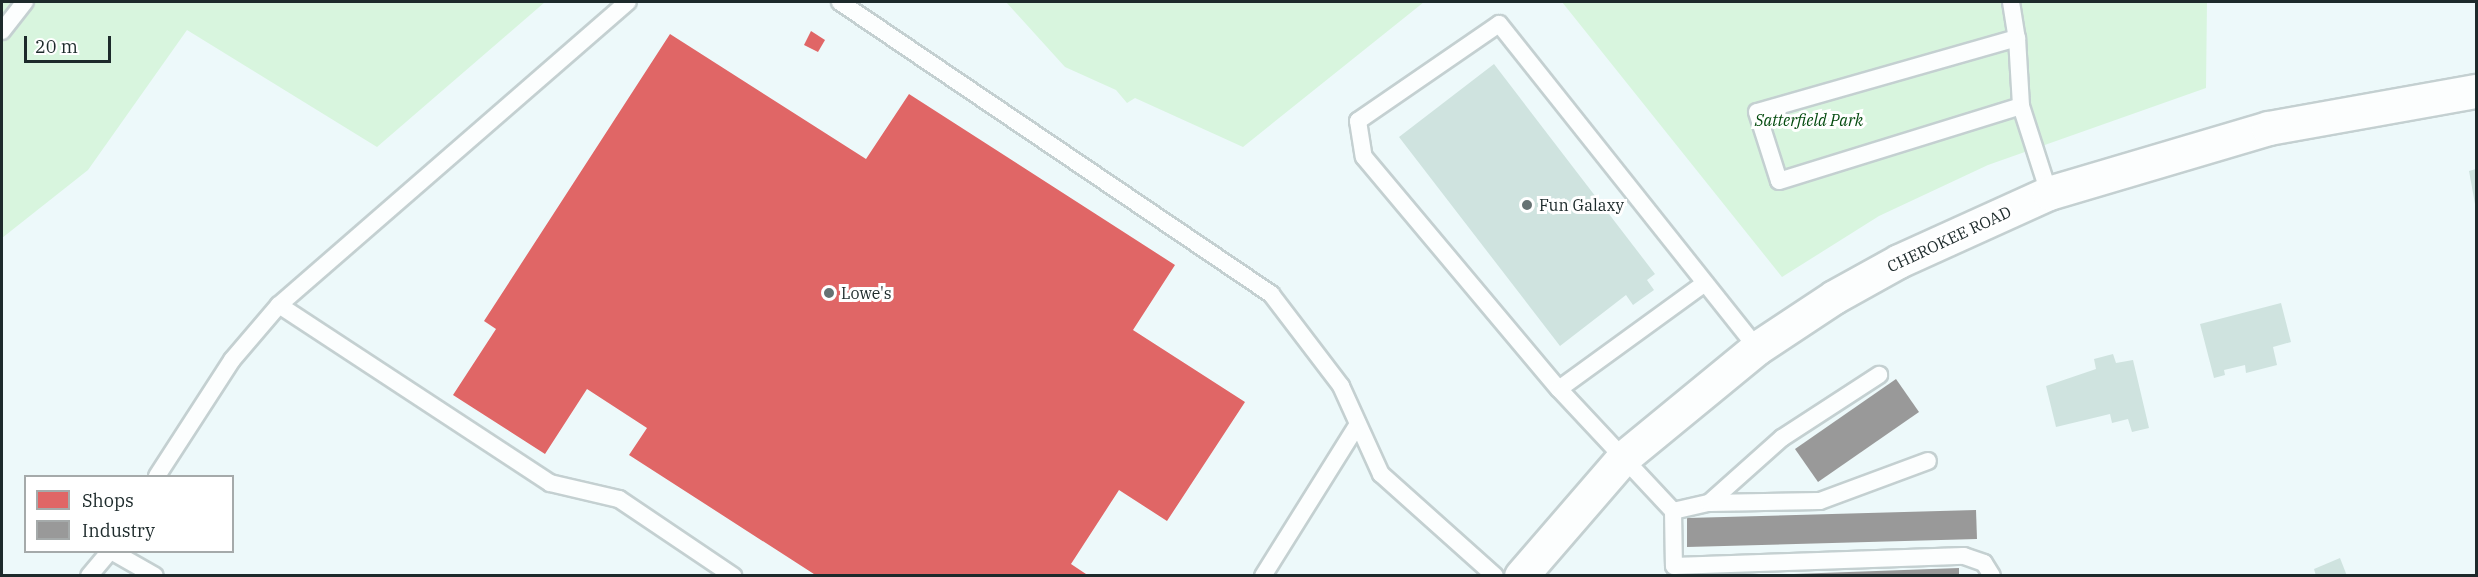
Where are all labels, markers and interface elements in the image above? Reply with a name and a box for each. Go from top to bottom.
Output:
scale bar [27,24,114,62]
text: 20 m [35,35,78,58]
park label: Satterfield Park [1755,110,1863,130]
place label: Fun Galaxy [1539,195,1624,215]
marker: Fun Galaxy [1520,198,1534,212]
street label: CHEROKEE ROAD [1884,202,2014,276]
place label: Lowe's [841,283,892,303]
marker: Lowe's [822,286,836,300]
legend [24,475,234,553]
text: Shops [82,489,134,512]
text: Industry [82,519,155,542]

